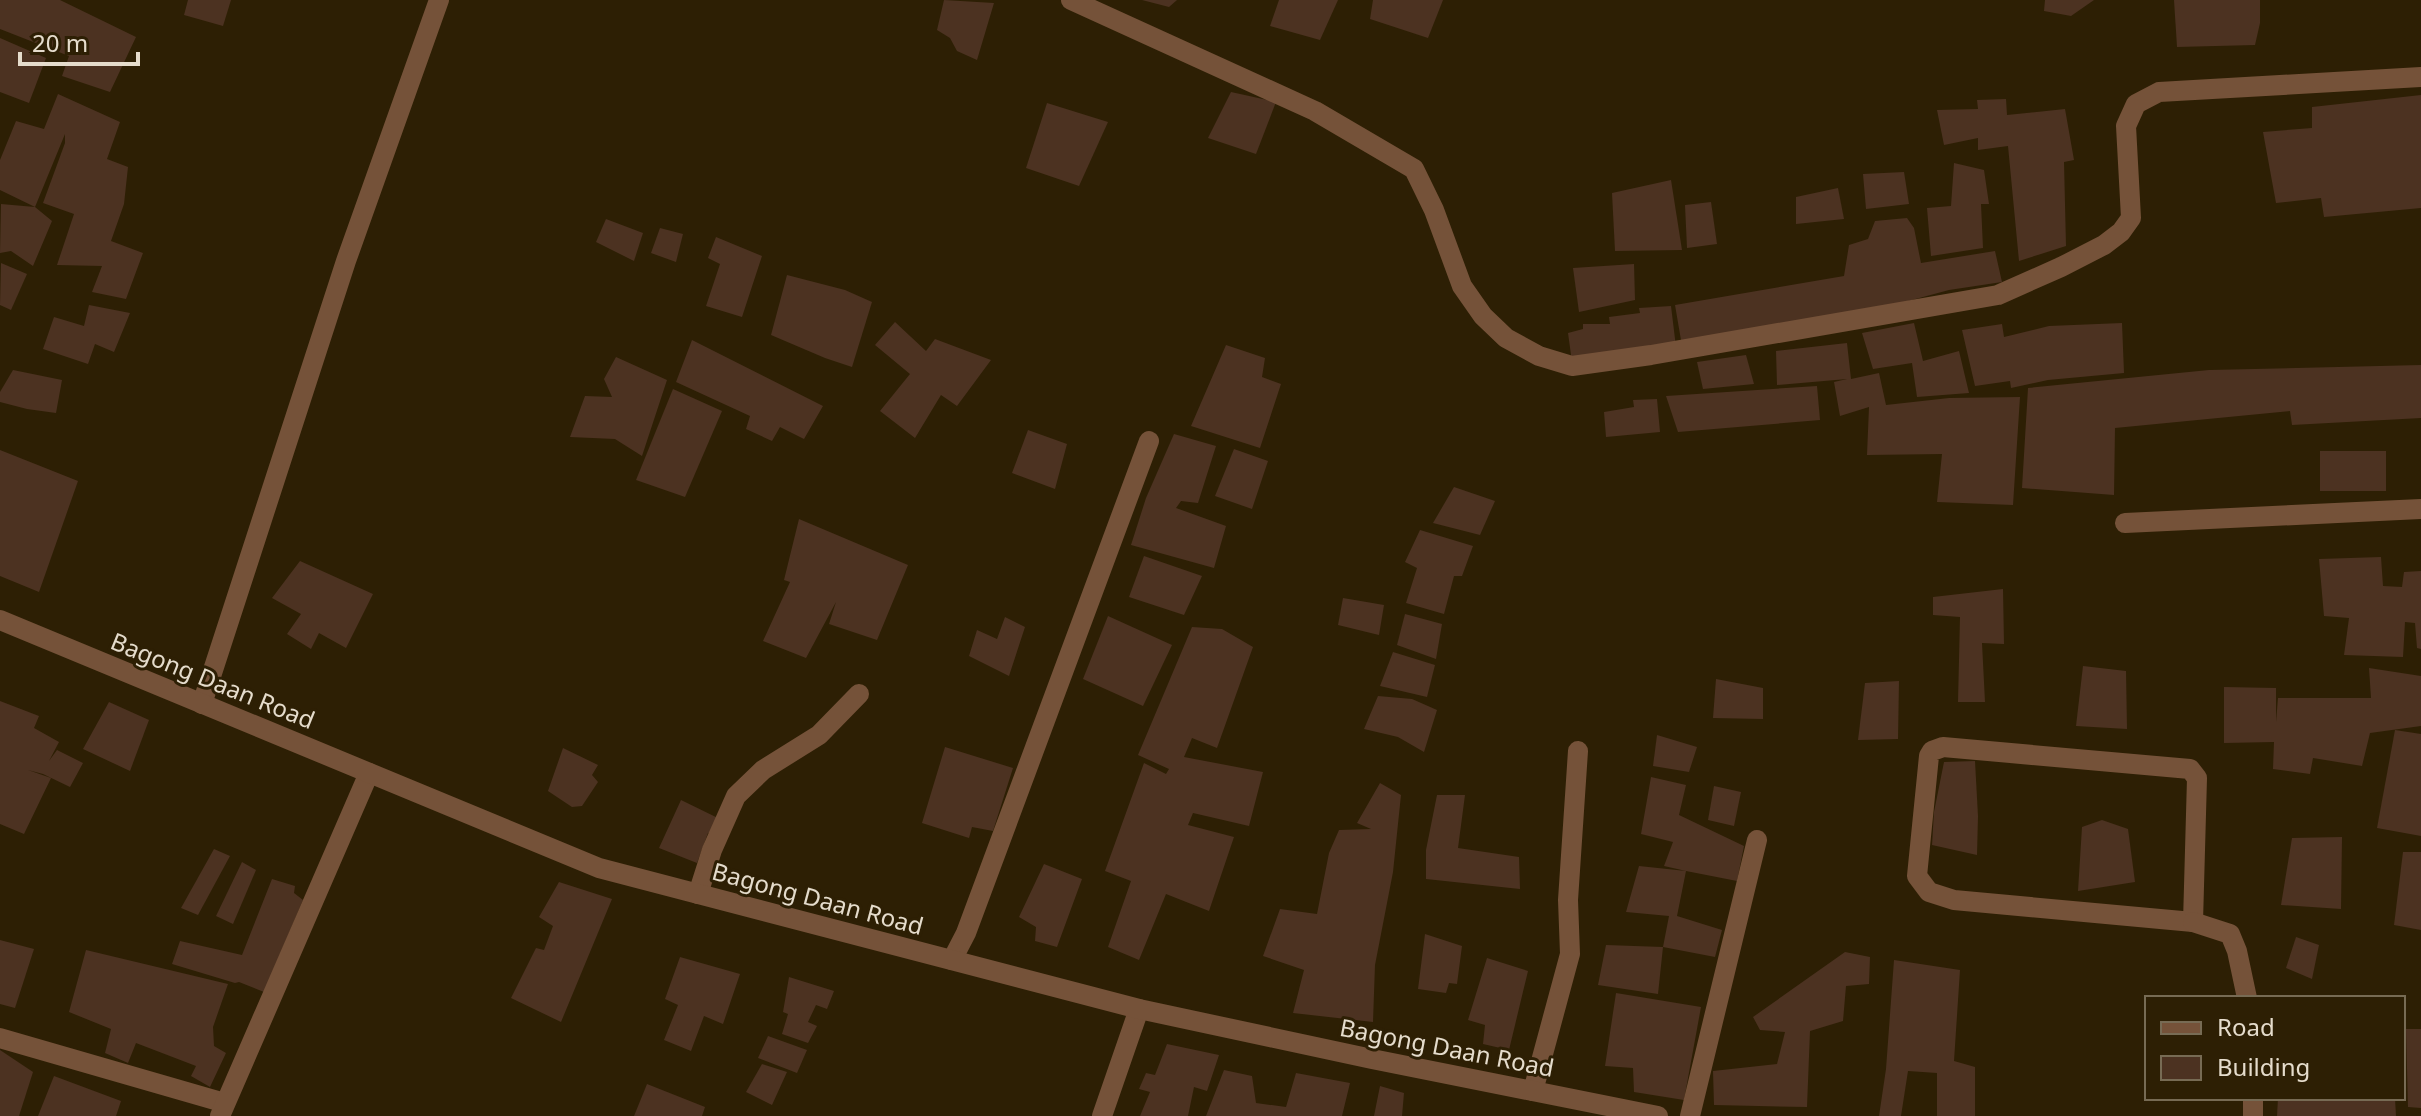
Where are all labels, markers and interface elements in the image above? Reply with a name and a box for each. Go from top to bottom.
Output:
scale bar [20,16,138,66]
text: 20 m [32,26,88,59]
street label: Bagong Daan Road [106,624,320,736]
street label: Bagong Daan Road [709,854,927,942]
legend [2145,996,2405,1100]
street label: Bagong Daan Road [1337,1010,1557,1084]
text: Road [2217,1010,2275,1043]
text: Building [2217,1050,2310,1083]

